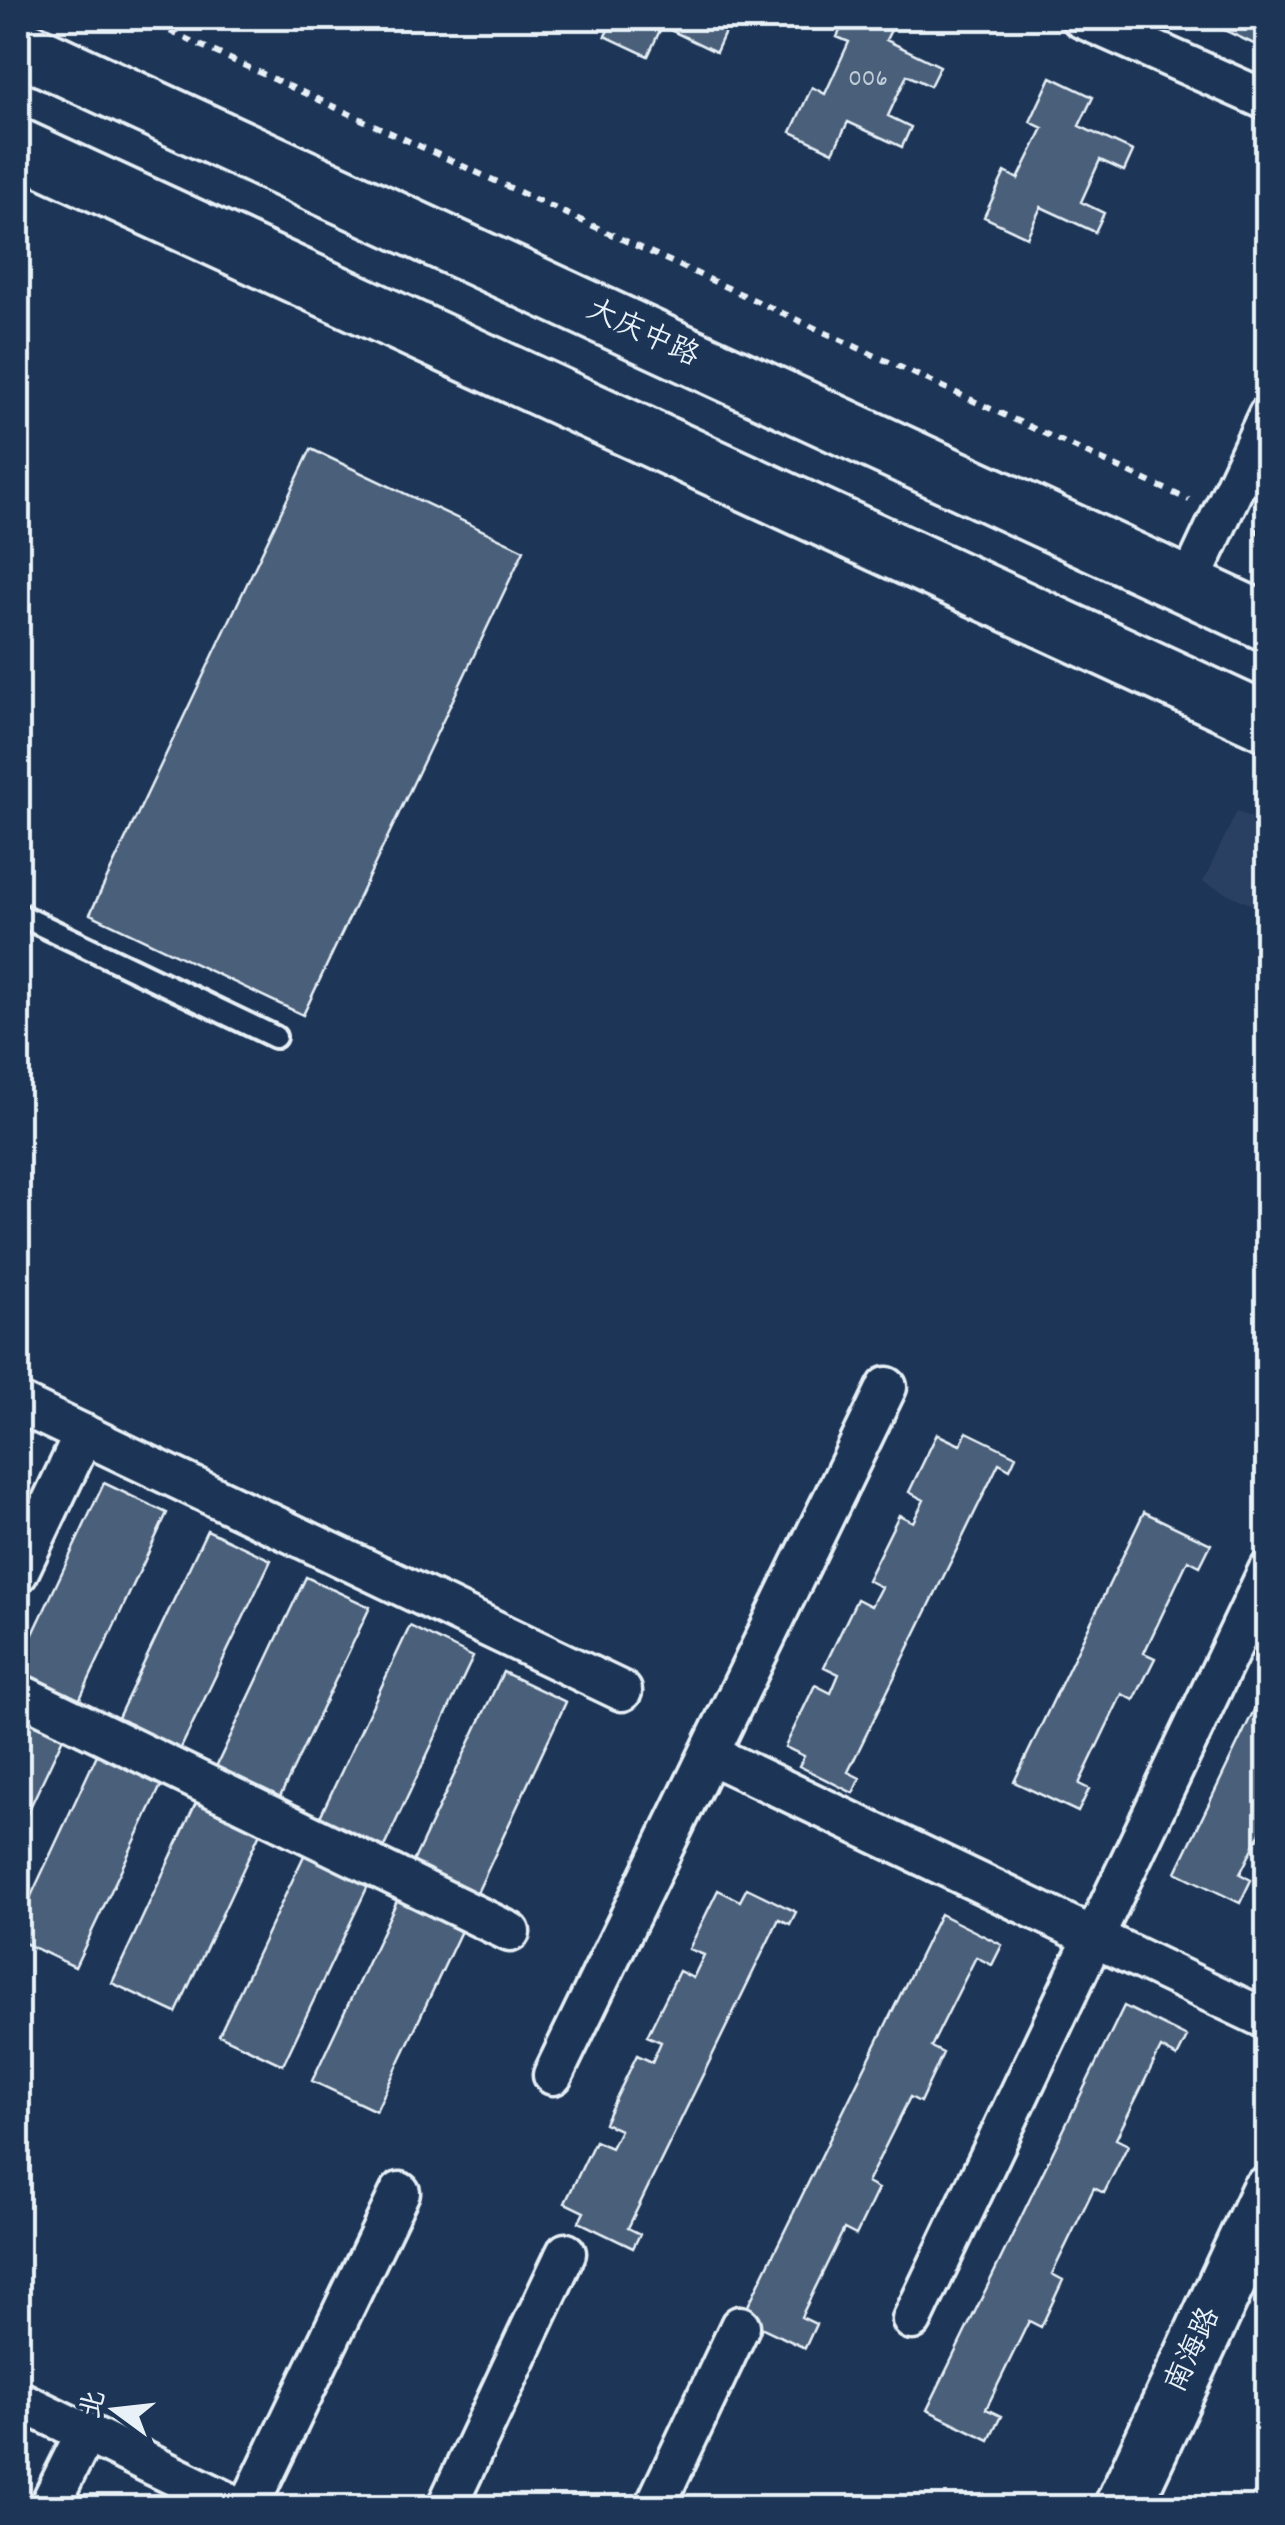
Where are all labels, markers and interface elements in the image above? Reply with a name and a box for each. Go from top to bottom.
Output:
house number: 006 [848,62,888,98]
street label: 大庆中路 [579,290,705,380]
street label: 南海路 [1156,2301,1234,2401]
north arrow [65,2360,165,2460]
text: 北 [73,2386,119,2424]

